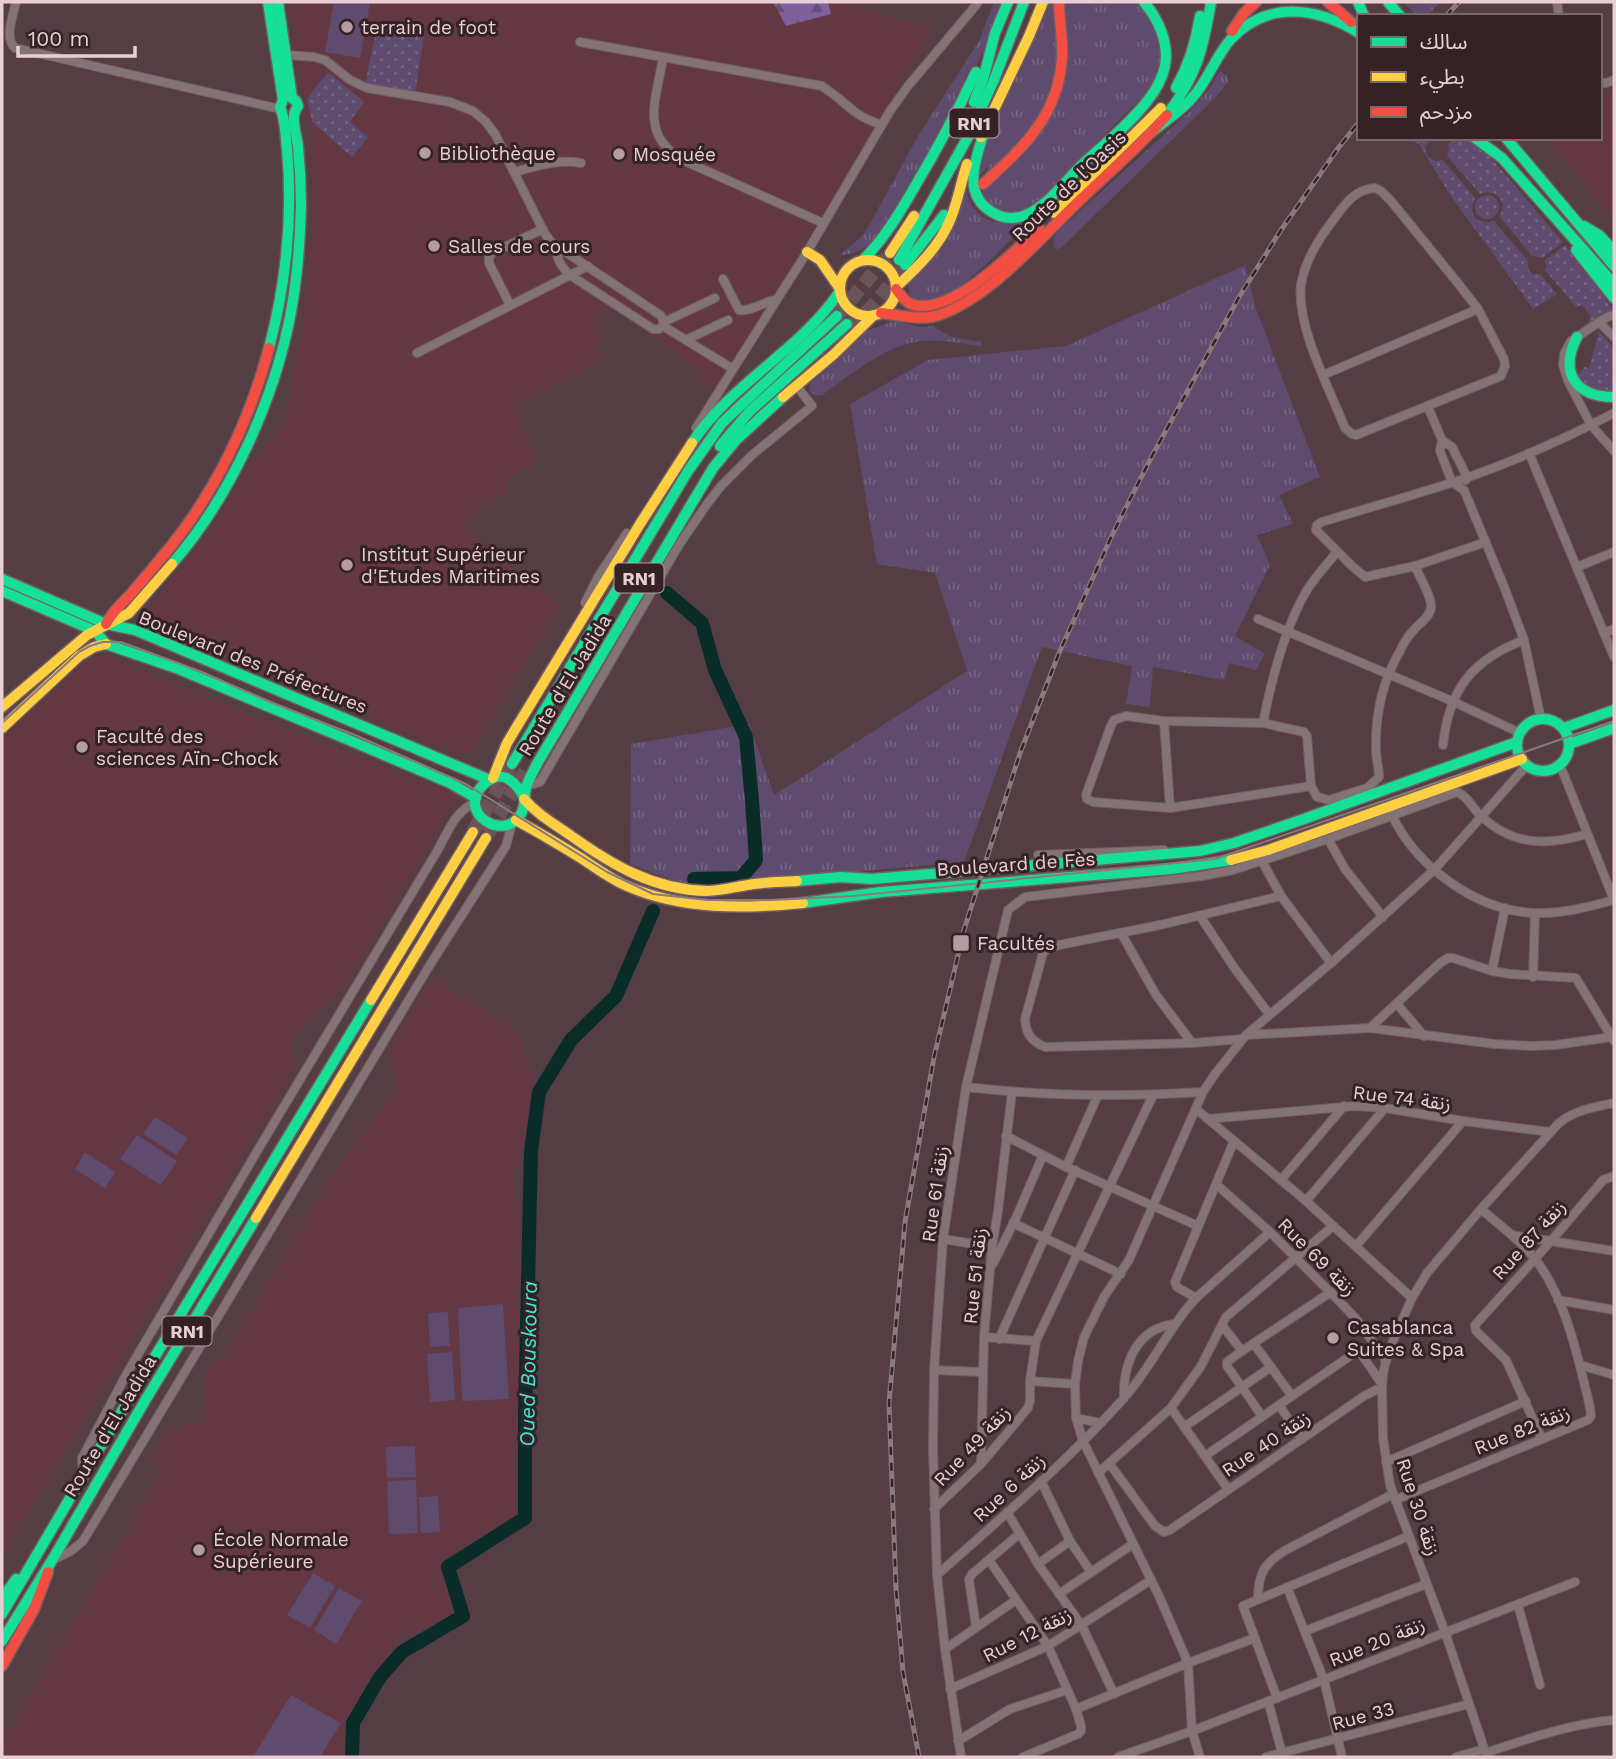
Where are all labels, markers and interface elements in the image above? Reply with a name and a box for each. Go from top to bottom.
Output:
scale bar [18,14,135,58]
legend [1357,14,1602,140]
place label: terrain de foot [361,16,496,39]
marker: terrain de foot [339,19,355,35]
text: 100 m [28,26,90,51]
text: سالك [1420,29,1467,54]
text: بطيء [1420,64,1465,93]
text: مزدحم [1420,99,1473,127]
road number: RN1 [950,109,998,138]
street label: Route de l'Oasis [1007,126,1131,246]
place label: Bibliothèque [439,142,556,165]
place label: Mosquée [633,143,716,166]
marker: Bibliothèque [417,145,433,161]
marker: Mosquée [611,146,627,162]
place label: Salles de cours [448,235,590,258]
marker: Salles de cours [426,238,442,254]
place label: Institut Supérieur d'Etudes Maritimes [361,543,540,588]
marker: Institut Supérieur d'Etudes Maritimes [339,557,355,573]
road number: RN1 [614,564,664,592]
street label: Boulevard des Préfectures [135,606,371,718]
street label: Route d'El Jadida [514,610,617,760]
place label: Faculté des sciences Aïn-Chock [96,725,279,770]
marker: Faculté des sciences Aïn-Chock [74,739,90,755]
street label: Boulevard de Fès [936,847,1096,881]
place label: Facultés [977,932,1055,955]
marker: Facultés [951,933,971,953]
street label: Rue 74 زنقة [1352,1081,1452,1115]
street label: Rue 61 زنقة [917,1144,953,1244]
street label: Rue 87 زنقة [1487,1195,1571,1285]
street label: Rue 69 زنقة [1273,1213,1361,1301]
street label: Rue 51 زنقة [959,1227,991,1325]
water label: Oued Bouskoura [514,1281,542,1447]
road number: RN1 [162,1316,212,1346]
place label: Casablanca Suites & Spa [1347,1316,1465,1361]
marker: Casablanca Suites & Spa [1325,1330,1341,1346]
street label: Route d'El Jadida [59,1351,162,1501]
street label: Rue 82 زنقة [1471,1400,1573,1460]
street label: Rue 49 زنقة [929,1401,1015,1491]
street label: Rue 40 زنقة [1217,1406,1315,1482]
street label: Rue 6 زنقة [968,1449,1050,1527]
street label: Rue 30 زنقة [1391,1455,1445,1559]
place label: École Normale Supérieure [213,1528,349,1573]
marker: École Normale Supérieure [191,1542,207,1558]
street label: Rue 12 زنقة [979,1603,1075,1667]
street label: Rue 20 زنقة [1326,1612,1428,1672]
street label: Rue 33 [1329,1697,1397,1735]

